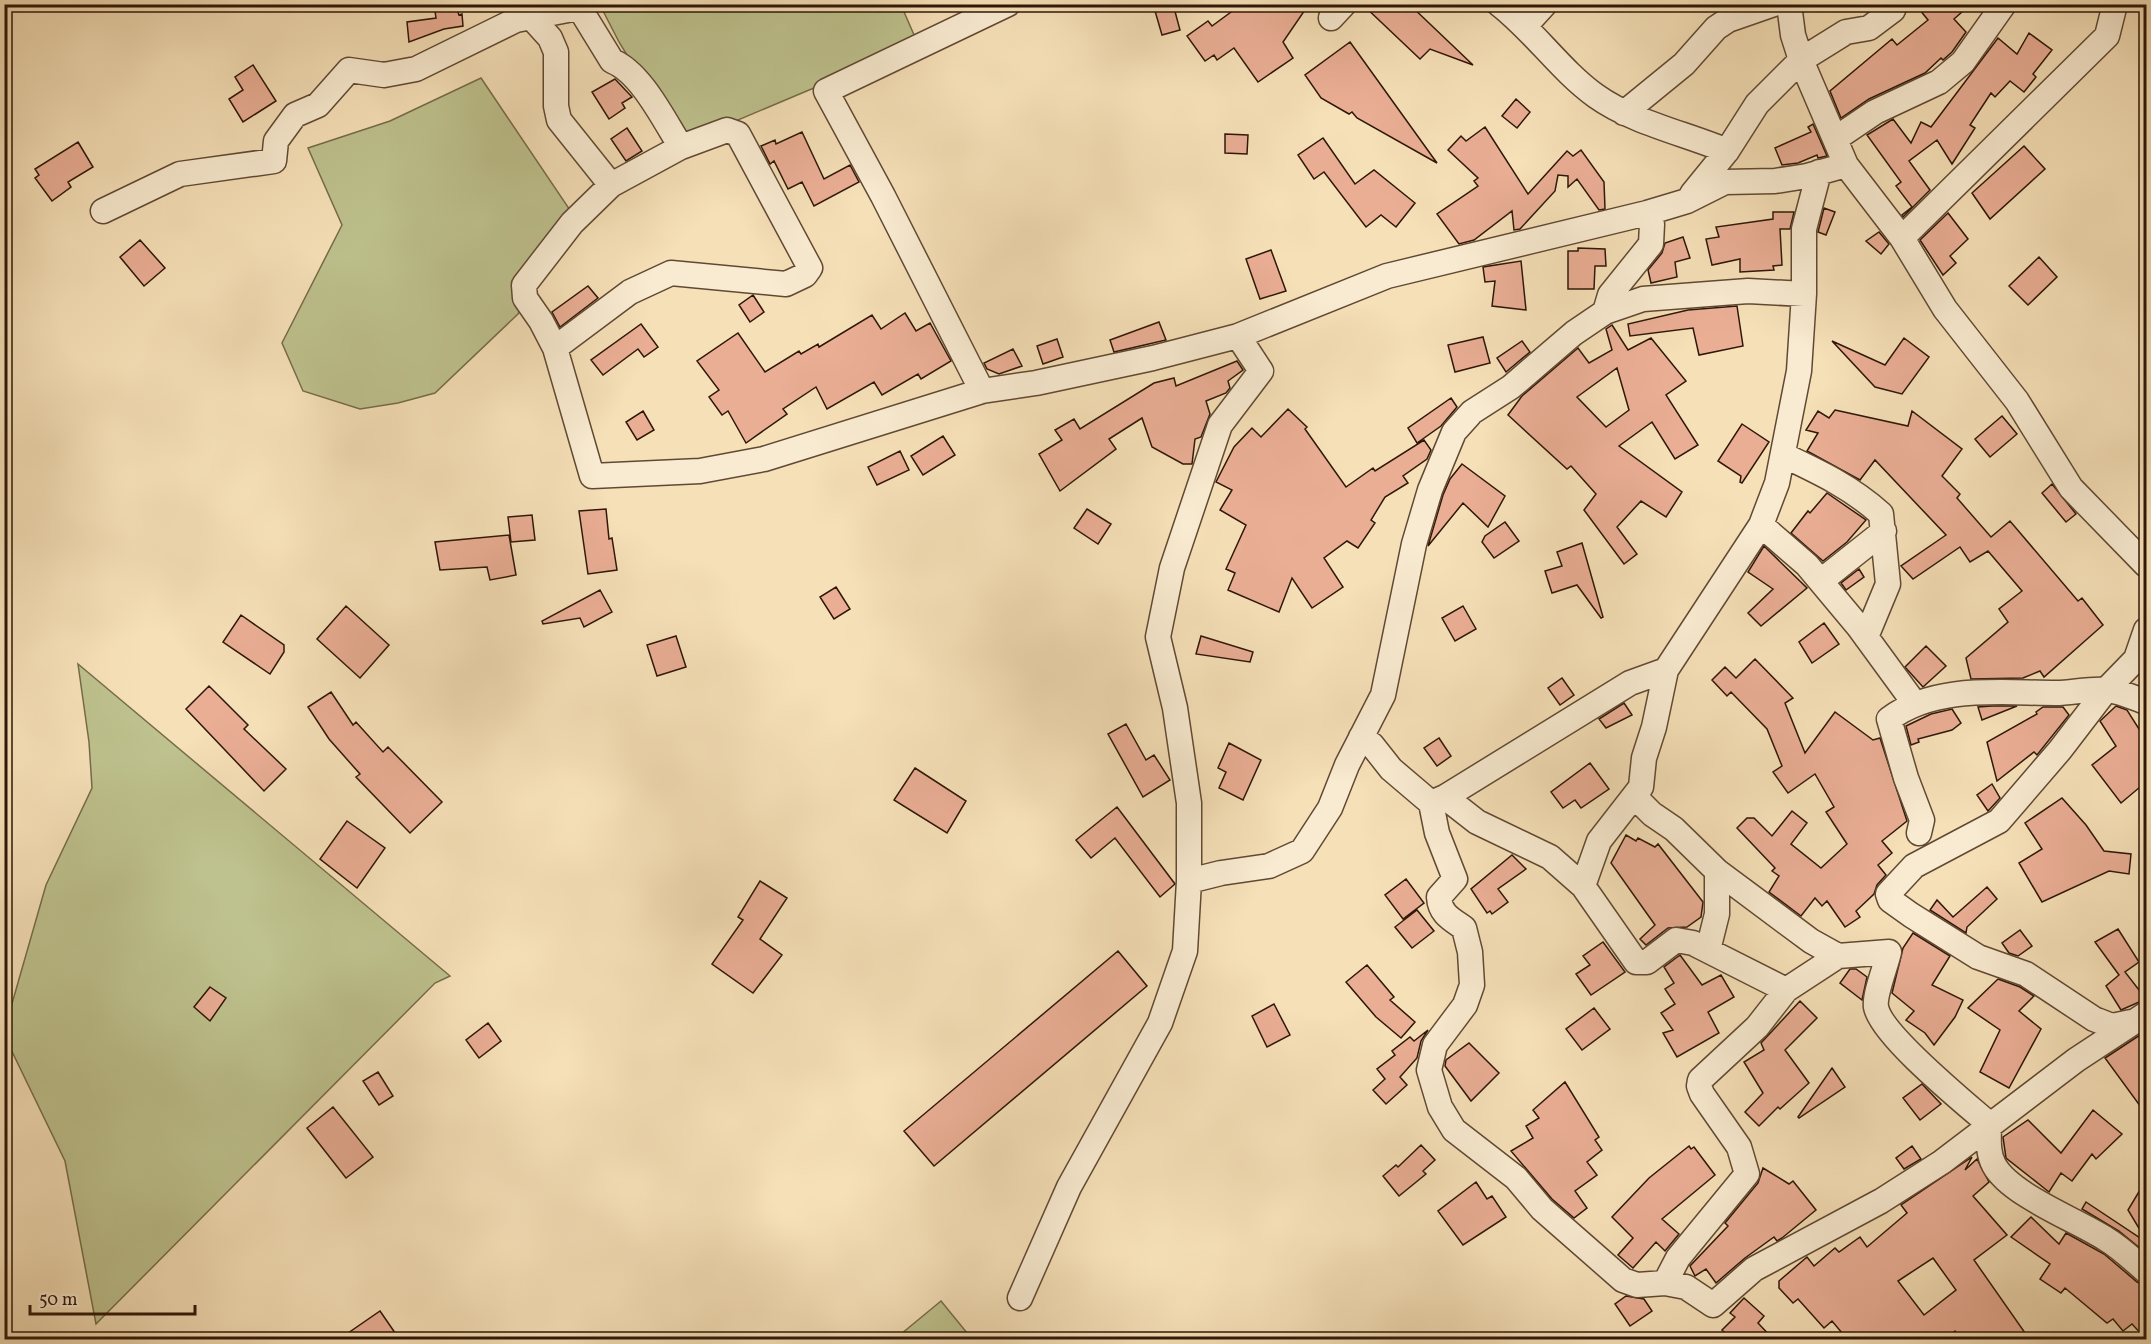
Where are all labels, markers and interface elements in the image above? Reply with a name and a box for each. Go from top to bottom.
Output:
scale bar [30,1278,195,1316]
text: 50 m [39,1288,78,1313]

